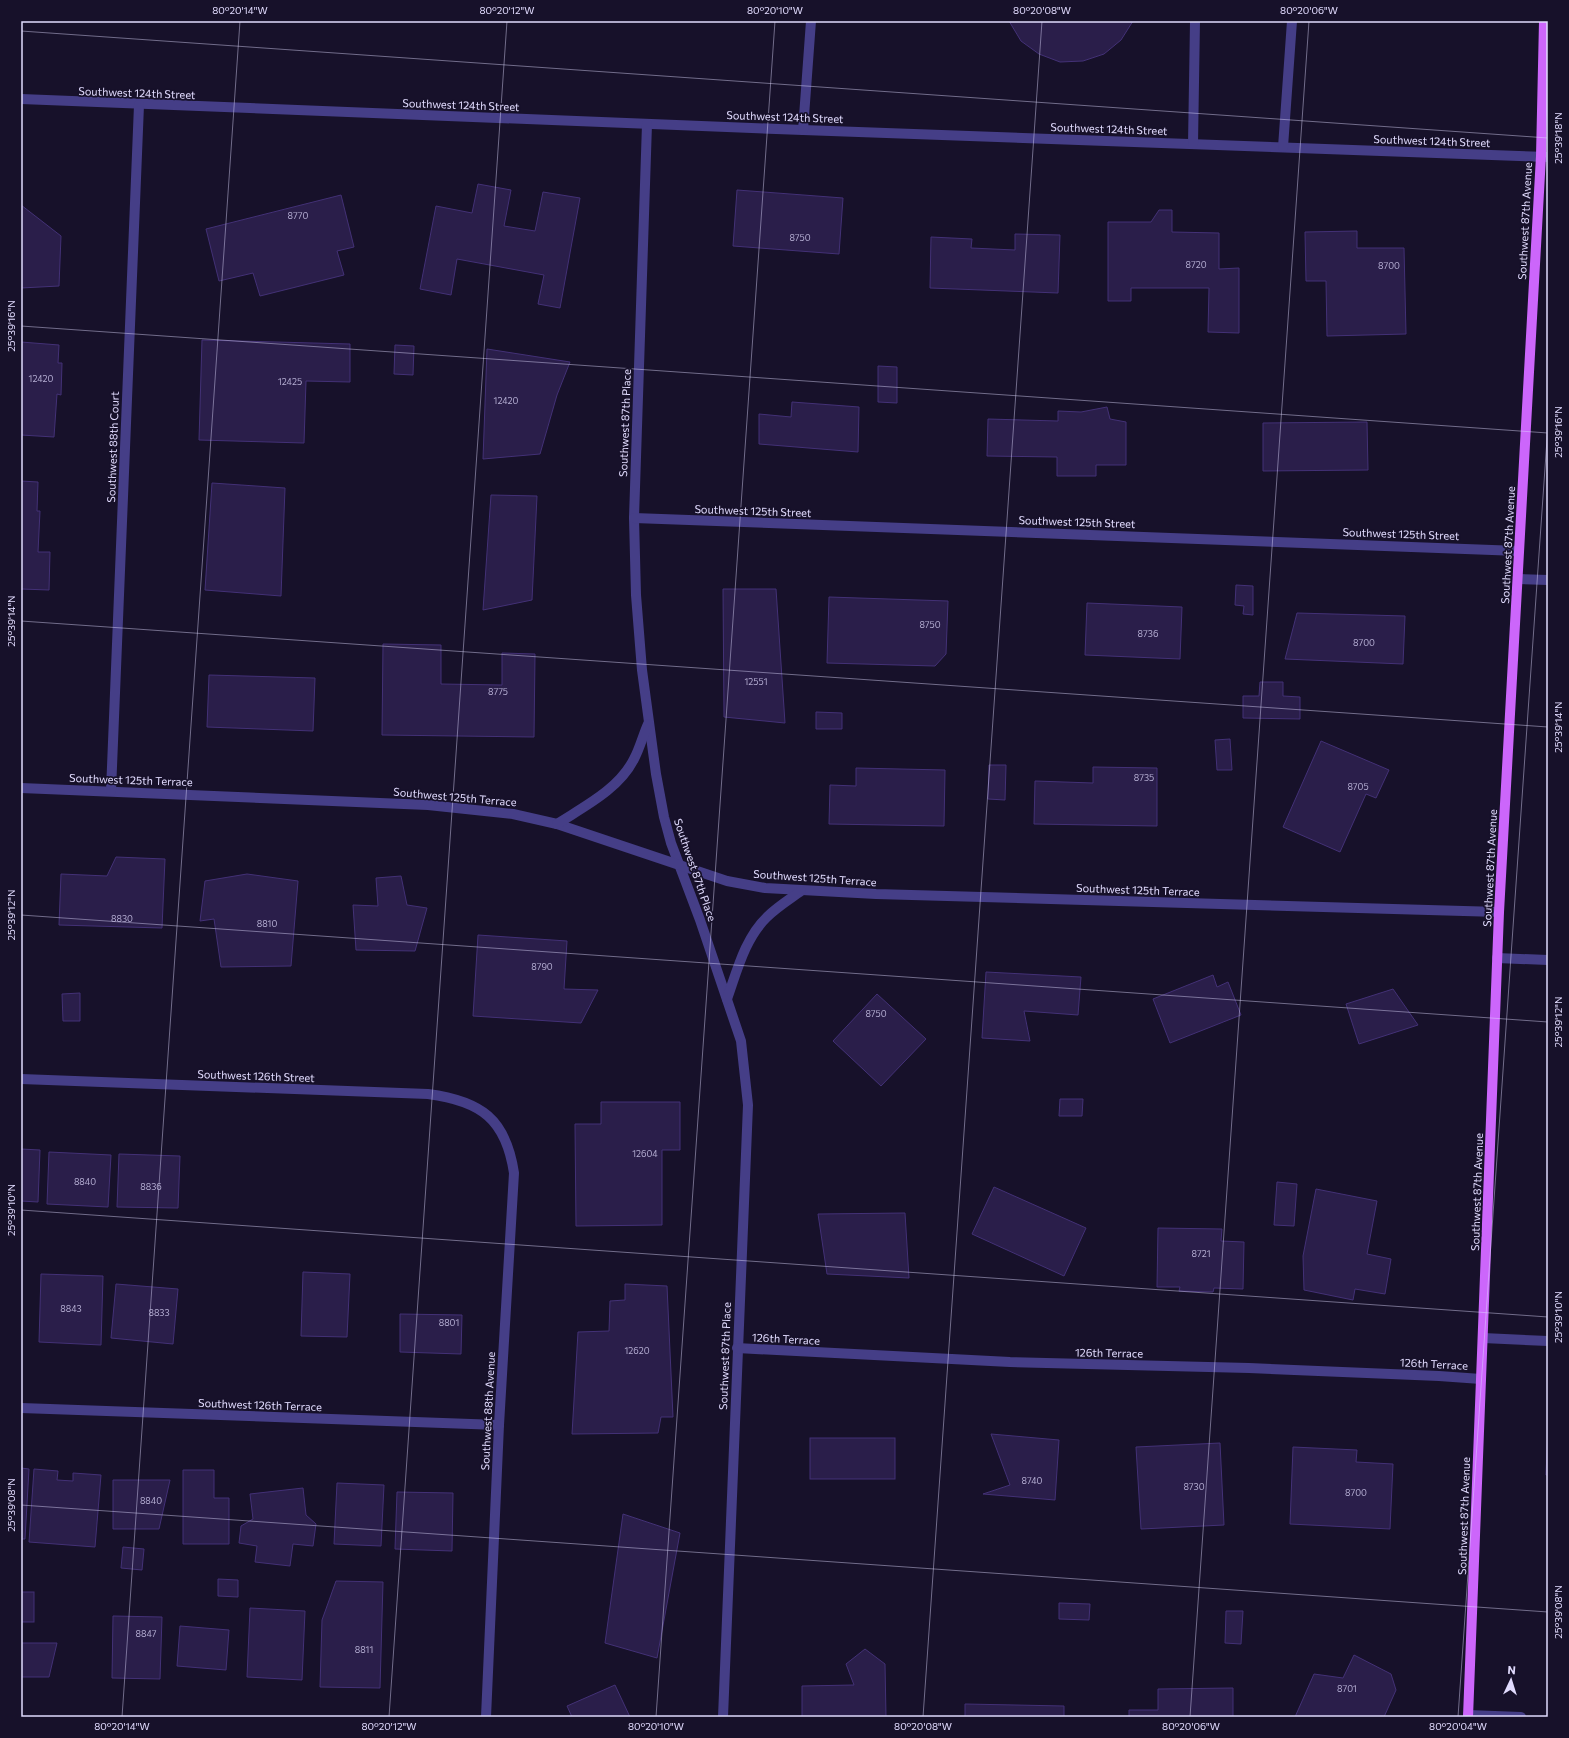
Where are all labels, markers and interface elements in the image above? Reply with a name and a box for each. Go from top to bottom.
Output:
text: 80°20'14"W [212,4,268,16]
text: 80°20'12"W [479,4,535,16]
text: 80°20'10"W [747,4,803,16]
text: 80°20'08"W [1013,4,1071,16]
text: 80°20'06"W [1280,4,1338,16]
street label: Southwest 124th Street [78,84,196,101]
street label: Southwest 124th Street [402,96,520,113]
street label: Southwest 124th Street [726,108,844,125]
text: 25°39'18"N [1552,112,1564,164]
street label: Southwest 124th Street [1050,120,1168,137]
street label: Southwest 124th Street [1373,132,1491,149]
street label: Southwest 87th Avenue [1515,162,1534,280]
house number: 8770 [288,210,309,221]
house number: 8750 [789,232,811,243]
house number: 8720 [1185,259,1207,270]
house number: 8700 [1378,260,1400,271]
text: 25°39'16"N [5,300,17,352]
street label: Southwest 87th Place [616,369,633,477]
house number: 12420 [29,373,54,384]
house number: 12425 [278,376,302,387]
street label: Southwest 88th Court [104,391,121,503]
house number: 12420 [494,395,519,406]
text: 25°39'16"N [1552,406,1564,458]
street label: Southwest 87th Avenue [1498,486,1517,604]
street label: Southwest 125th Street [694,502,812,519]
street label: Southwest 125th Street [1018,513,1136,530]
street label: Southwest 125th Street [1342,525,1460,542]
text: 25°39'14"N [5,595,17,647]
house number: 8750 [919,619,941,630]
house number: 8736 [1138,628,1158,639]
house number: 8700 [1353,637,1375,648]
house number: 12551 [744,676,768,687]
house number: 8775 [488,686,508,697]
text: 25°39'14"N [1552,701,1564,753]
street label: Southwest 125th Terrace [69,771,193,788]
house number: 8735 [1134,772,1154,783]
house number: 8705 [1347,781,1369,792]
street label: Southwest 125th Terrace [393,785,517,808]
street label: Southwest 87th Avenue [1480,809,1499,927]
street label: Southwest 87th Place [672,817,719,923]
street label: Southwest 125th Terrace [753,867,877,888]
street label: Southwest 125th Terrace [1076,881,1200,898]
text: 25°39'12"N [5,890,17,940]
house number: 8830 [111,913,133,924]
house number: 8810 [257,918,277,929]
house number: 8790 [531,961,553,972]
text: 25°39'12"N [1552,997,1564,1047]
house number: 8750 [865,1008,887,1019]
street label: Southwest 126th Street [197,1067,315,1084]
street label: Southwest 87th Avenue [1468,1133,1485,1251]
house number: 12604 [632,1148,658,1159]
house number: 8840 [74,1176,96,1187]
house number: 8836 [140,1181,162,1192]
text: 25°39'10"N [5,1184,17,1236]
house number: 8721 [1191,1248,1211,1259]
text: 25°39'10"N [1552,1291,1564,1343]
street label: Southwest 87th Place [716,1302,733,1410]
house number: 8843 [60,1303,82,1314]
house number: 8833 [148,1307,170,1318]
house number: 8801 [439,1317,459,1328]
street label: 126th Terrace [752,1330,821,1347]
house number: 12620 [624,1345,650,1356]
street label: 126th Terrace [1075,1345,1143,1360]
street label: Southwest 88th Avenue [478,1351,497,1471]
street label: 126th Terrace [1400,1355,1469,1372]
street label: Southwest 126th Terrace [198,1396,322,1413]
street label: Southwest 87th Avenue [1455,1457,1472,1575]
house number: 8740 [1022,1475,1043,1486]
text: 25°39'08"N [5,1478,17,1532]
house number: 8730 [1183,1481,1205,1492]
house number: 8700 [1345,1487,1367,1498]
house number: 8840 [140,1495,162,1506]
text: 25°39'08"N [1552,1585,1564,1639]
house number: 8847 [136,1628,157,1639]
house number: 8811 [355,1644,373,1655]
north arrow [1491,1660,1531,1700]
text: N [1507,1663,1516,1676]
house number: 8701 [1337,1683,1357,1694]
text: 80°20'14"W [94,1720,150,1732]
text: 80°20'12"W [361,1720,417,1732]
text: 80°20'10"W [628,1720,684,1732]
text: 80°20'08"W [894,1720,952,1732]
text: 80°20'06"W [1162,1720,1220,1732]
text: 80°20'04"W [1429,1720,1487,1732]

